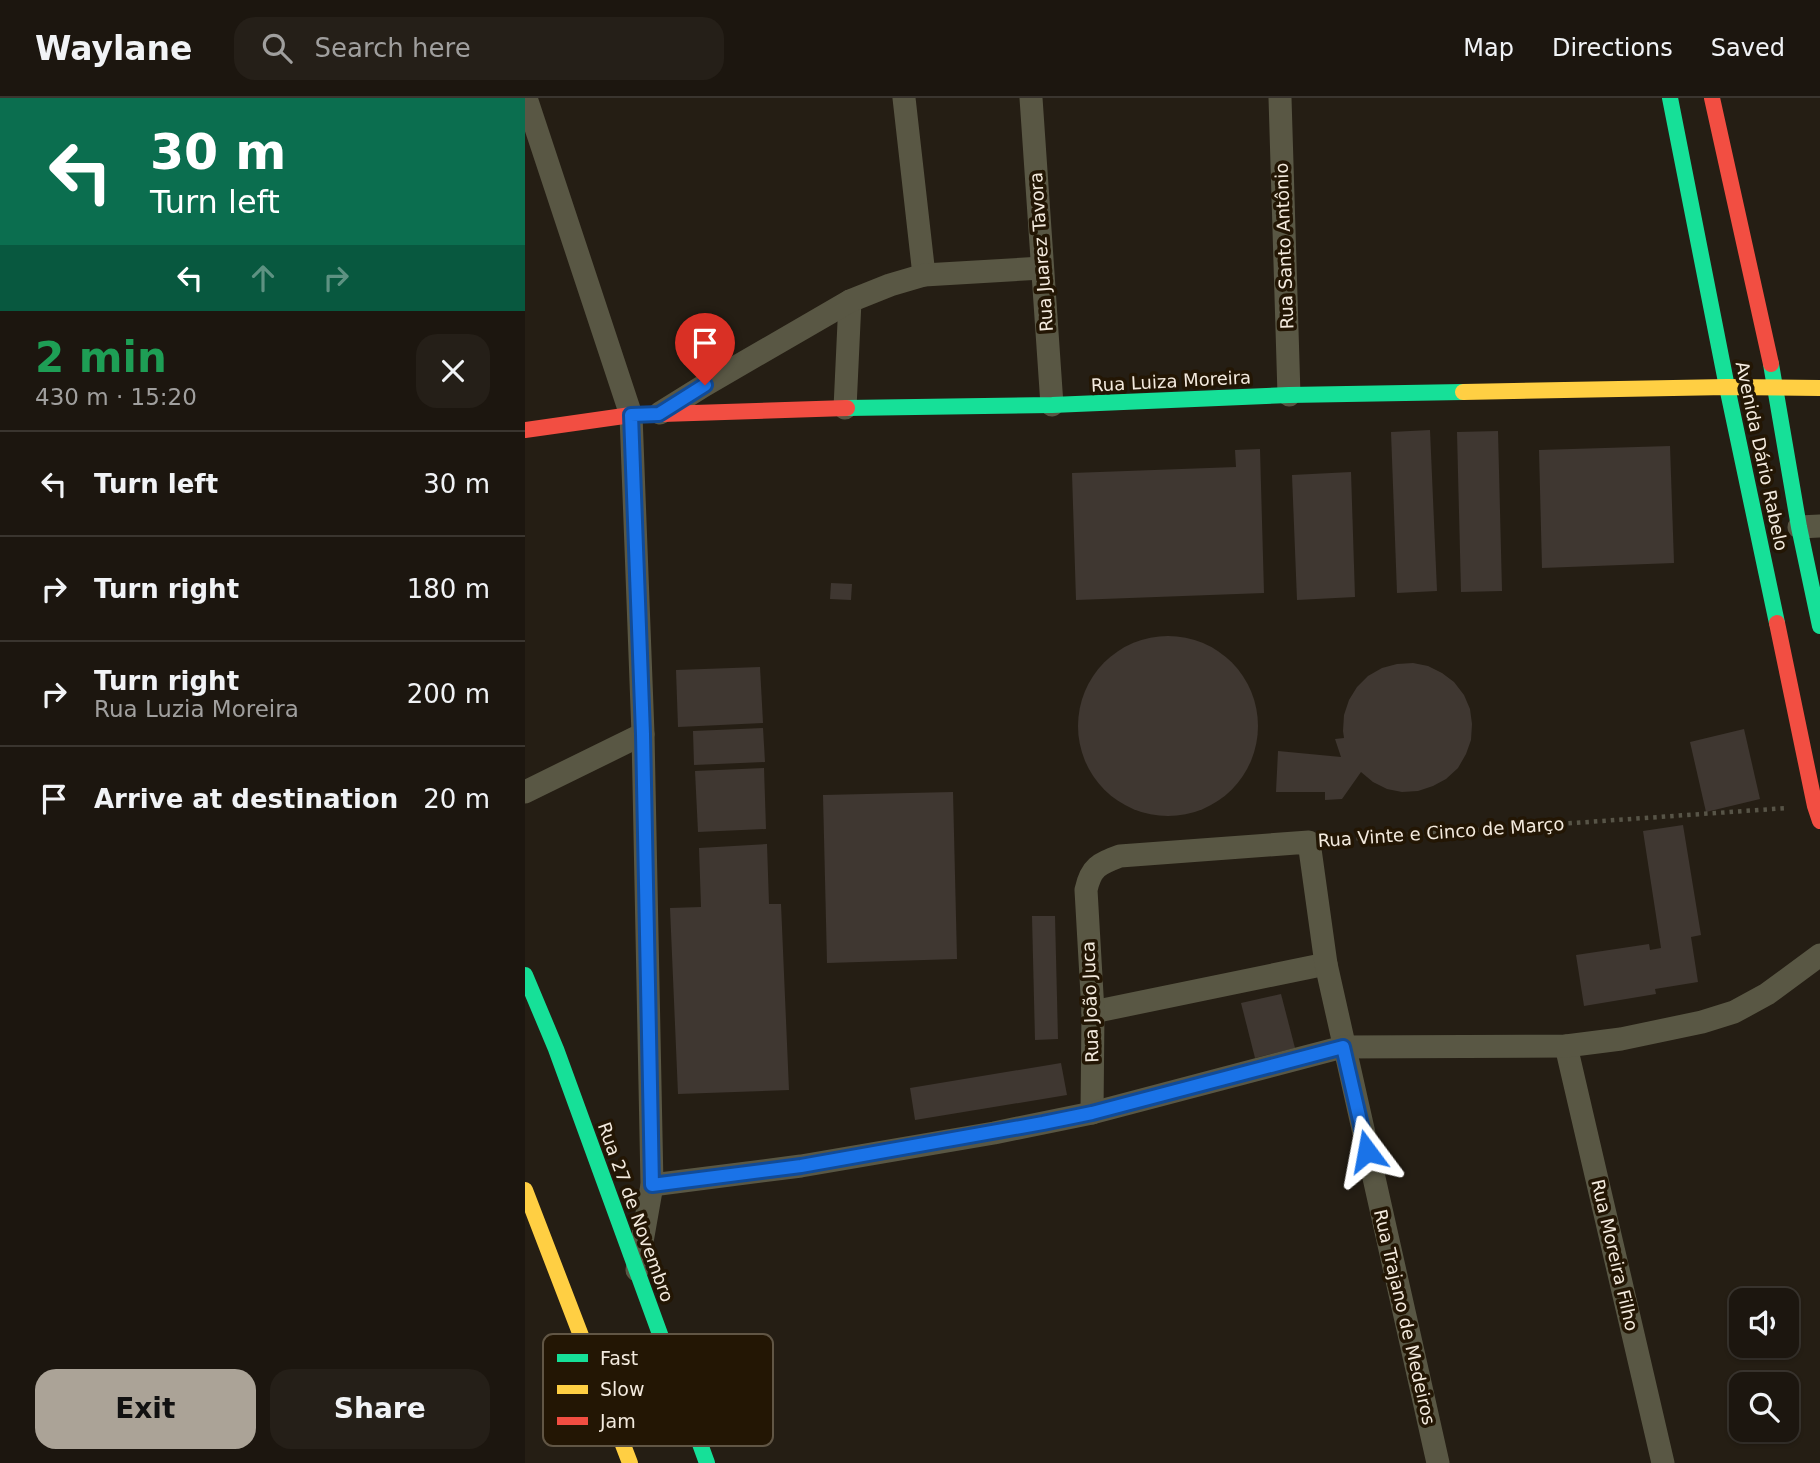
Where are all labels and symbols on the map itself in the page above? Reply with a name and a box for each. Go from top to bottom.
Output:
street label: Rua Santo Antônio [1271,162,1297,330]
street label: Rua Juarez Tavora [1025,171,1057,333]
pin [675,313,735,385]
street label: Avenida Dário Rabelo [1732,359,1792,553]
street label: Rua Luiza Moreira [1090,366,1252,396]
street label: Rua Vinte e Cinco de Março [1317,813,1565,851]
street label: Rua João Juca [1077,941,1103,1063]
position arrow [1330,1114,1404,1188]
street label: Rua 27 de Novembro [594,1119,678,1305]
street label: Rua Moreira Filho [1587,1177,1643,1333]
street label: Rua Trajano de Medeiros [1370,1207,1440,1427]
legend [543,1334,773,1446]
text: Fast [600,1347,638,1369]
text: Slow [600,1378,645,1400]
text: Jam [599,1410,636,1432]

